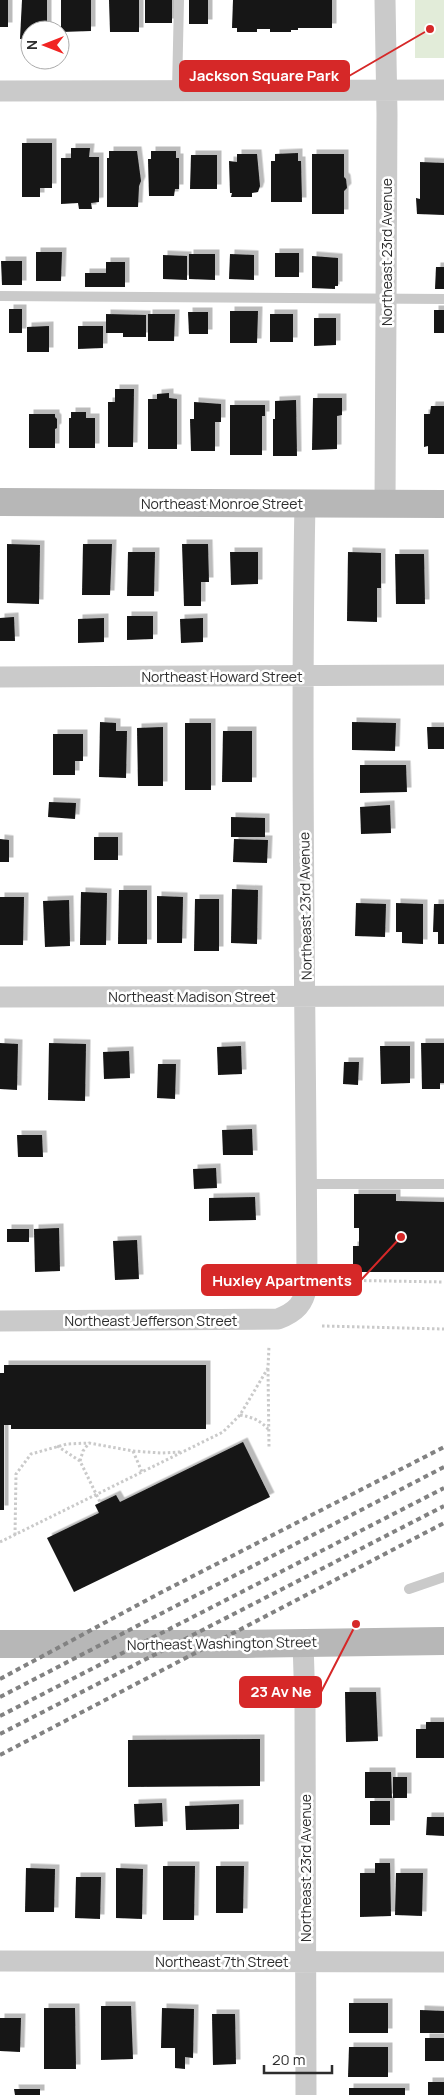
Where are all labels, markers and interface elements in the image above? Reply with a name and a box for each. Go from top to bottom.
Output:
north arrow [20,20,70,70]
text: N [22,40,41,50]
callout: Jackson Square Park [180,61,349,91]
text: Jackson Square Park [189,65,340,86]
street label: Northeast 23rd Avenue [377,178,396,326]
street label: Northeast Monroe Street [141,494,303,513]
street label: Northeast Howard Street [141,667,303,686]
street label: Northeast 23rd Avenue [294,832,316,980]
street label: Northeast Madison Street [108,987,276,1006]
callout: Huxley Apartments [202,1265,361,1295]
text: Huxley Apartments [212,1270,352,1291]
street label: Northeast Jefferson Street [65,1311,238,1330]
street label: Northeast Washington Street [127,1632,318,1654]
callout: 23 Av Ne [240,1677,321,1707]
text: 23 Av Ne [250,1681,312,1702]
street label: Northeast 23rd Avenue [296,1794,315,1942]
street label: Northeast 7th Street [155,1952,289,1971]
scale bar [264,2042,332,2074]
text: 20 m [272,2049,305,2070]

